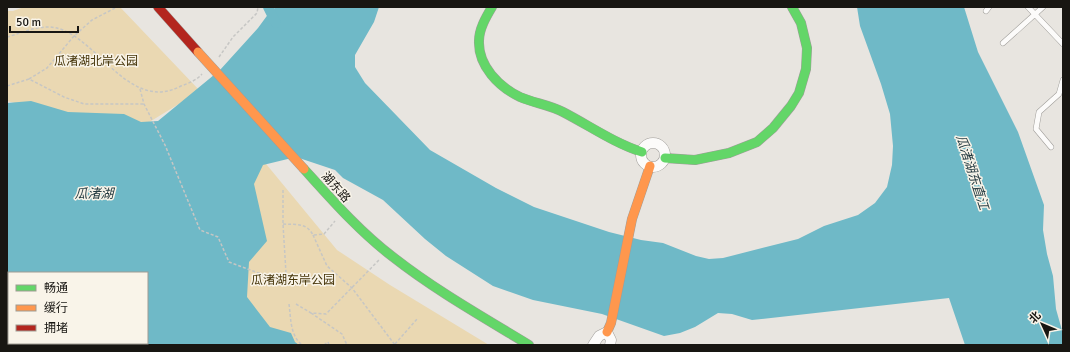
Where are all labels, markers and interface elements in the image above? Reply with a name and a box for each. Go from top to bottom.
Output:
scale bar [10,8,78,34]
text: 50 m [16,15,41,30]
park label: 瓜渚湖北岸公园 [54,54,138,69]
water label: 瓜渚湖东直江 [952,133,992,214]
street label: 湖东路 [318,169,353,206]
water label: 瓜渚湖 [74,186,115,202]
legend [8,272,148,344]
park label: 瓜渚湖东岸公园 [251,273,335,288]
text: 畅通 [44,281,68,296]
text: 缓行 [44,301,68,316]
north arrow [1022,304,1062,344]
text: 北 [1027,309,1044,326]
text: 拥堵 [44,321,68,336]

